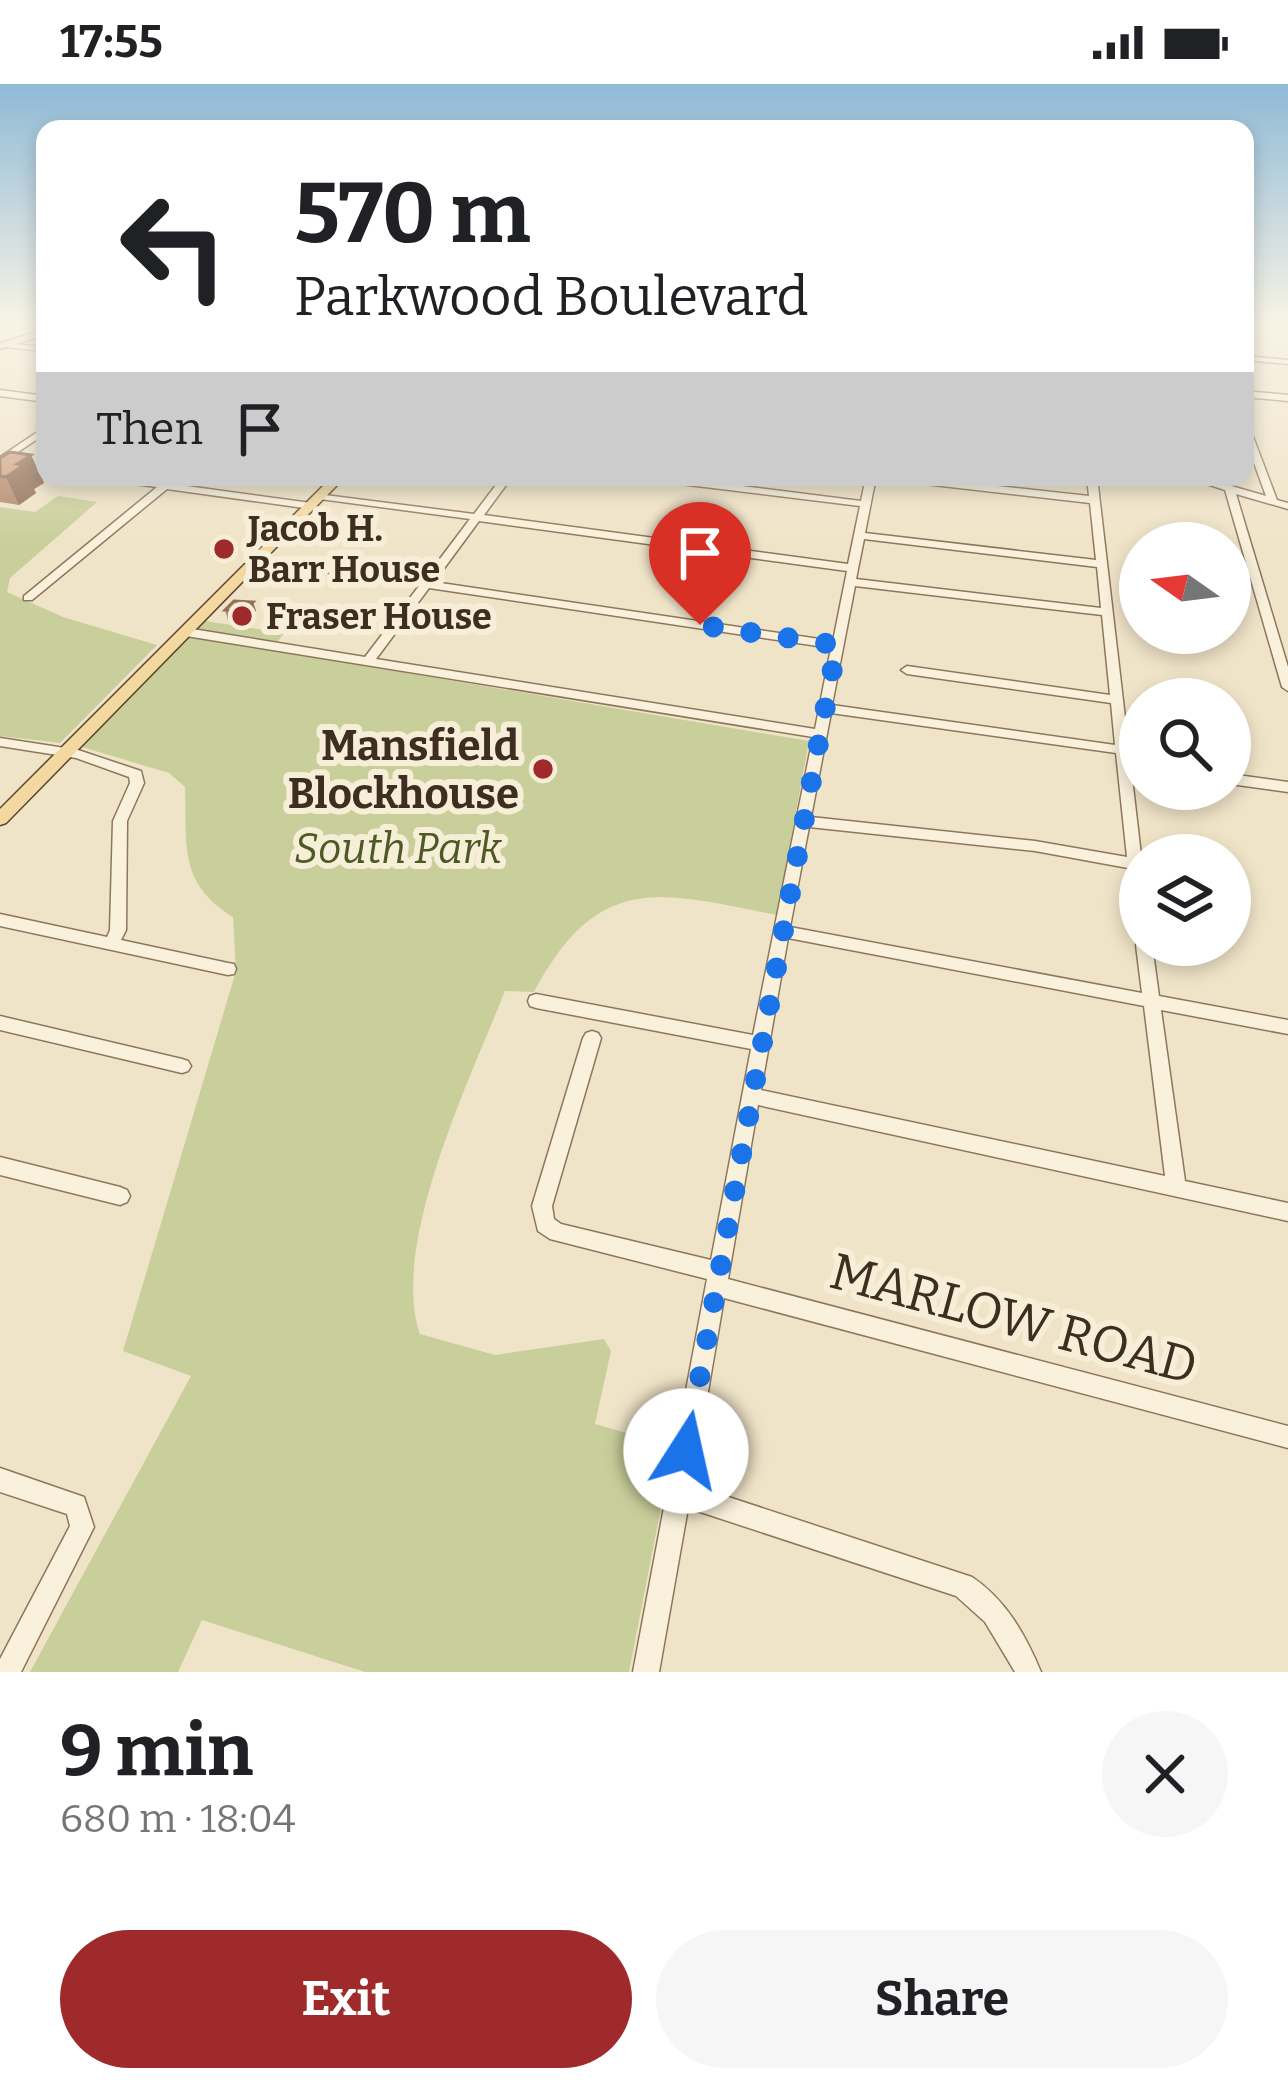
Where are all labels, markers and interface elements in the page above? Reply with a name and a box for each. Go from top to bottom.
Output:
text: 17:55 [60,15,163,69]
text: 570 m [294,163,531,264]
icon: left [96,168,252,324]
text: Parkwood Boulevard [294,265,809,329]
icon: arrive [227,396,293,462]
text: Then [96,402,203,456]
pin [649,502,751,625]
place label: Jacob H. Barr House [246,507,440,592]
icon: arrive [667,520,733,586]
north arrow [1119,522,1251,654]
map controls [1119,522,1251,966]
marker: Jacob H. Barr House [211,536,237,562]
place label: Fraser House [266,595,492,639]
marker: Fraser House [229,603,255,629]
button: search [1119,678,1251,810]
place label: Mansfield Blockhouse [288,721,519,819]
marker: Mansfield Blockhouse [530,756,556,782]
park label: South Park [294,824,502,874]
button: layers [1119,834,1251,966]
street label: MARLOW ROAD [824,1240,1204,1398]
position arrow [623,1388,749,1514]
text: 9 min [60,1708,253,1794]
button: close [1102,1711,1228,1837]
text: 680 m · 18:04 [60,1796,295,1842]
button: Exit [60,1930,632,2068]
button: Share [656,1930,1228,2068]

